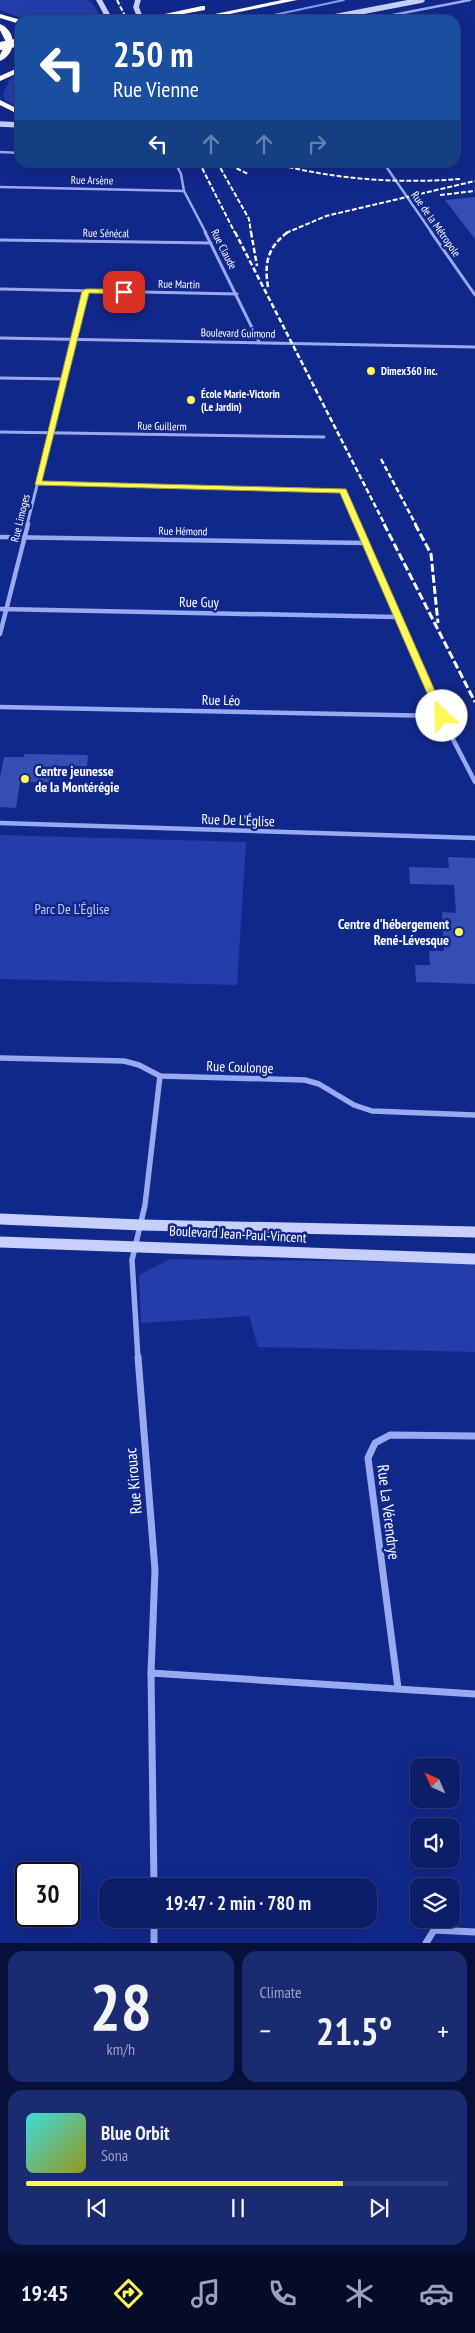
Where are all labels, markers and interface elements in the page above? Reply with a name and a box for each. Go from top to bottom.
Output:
text: 250 m [113,31,194,77]
icon: left [30,35,95,100]
text: Rue Vienne [113,75,199,103]
icon: left [144,130,172,158]
icon: ahead [197,130,225,158]
icon: ahead [250,130,278,158]
icon: right [303,130,331,158]
street label: Rue Arsène [71,173,114,187]
street label: Rue de la Métropole [408,189,464,260]
street label: Rue Sénécal [83,226,130,240]
street label: Rue Claude [208,227,240,272]
pin [103,271,145,313]
street label: Rue Martin [158,277,200,291]
icon: arrive [110,278,138,306]
street label: Boulevard Guimond [201,325,276,341]
place label: Dimex360 inc. [381,364,438,378]
marker: Dimex360 inc. [365,365,377,377]
place label: École Marie-Victorin (Le Jardin) [201,387,280,414]
marker: École Marie-Victorin (Le Jardin) [185,394,197,406]
street label: Rue Guillerm [137,419,187,433]
street label: Rue Limoges [7,492,33,543]
street label: Rue Hémond [158,524,208,538]
street label: Rue Guy [179,593,220,611]
position arrow [415,689,467,741]
street label: Rue Léo [202,691,240,709]
place label: Centre jeunesse de la Montérégie [35,762,119,796]
marker: Centre jeunesse de la Montérégie [19,773,31,785]
street label: Rue De L'Église [201,810,275,830]
park label: Parc De L'Église [35,900,110,918]
place label: Centre d'hébergement René-Lévesque [338,915,449,949]
marker: Centre d'hébergement René-Lévesque [453,926,465,938]
street label: Rue Coulonge [206,1057,274,1077]
street label: Boulevard Jean-Paul-Vincent [169,1221,307,1247]
street label: Rue Kirouac [120,1447,146,1515]
street label: Rue La Vérendrye [373,1463,405,1561]
north arrow [410,1758,460,1808]
map controls [410,1758,460,1928]
button: sound [410,1818,460,1868]
speed limit sign: 30 [15,1862,80,1927]
button: layers [410,1878,460,1928]
text: 19:47 · 2 min · 780 m [165,1891,311,1915]
text: 28 [90,1964,152,2048]
text: Climate [260,1982,302,2002]
text: 21.5° [316,2006,392,2055]
text: − [260,2012,271,2049]
text: + [437,2012,449,2049]
text: km/h [107,2039,135,2059]
text: Blue Orbit [101,2121,170,2145]
text: Sona [101,2145,128,2165]
icon: previous [83,2194,111,2222]
icon: pause [224,2194,252,2222]
icon: next [365,2194,393,2222]
icon: directions [111,2276,146,2311]
icon: music [188,2276,223,2311]
icon: phone [265,2276,300,2311]
icon: climate [342,2276,377,2311]
icon: car [419,2276,454,2311]
text: 19:45 [21,2279,69,2307]

